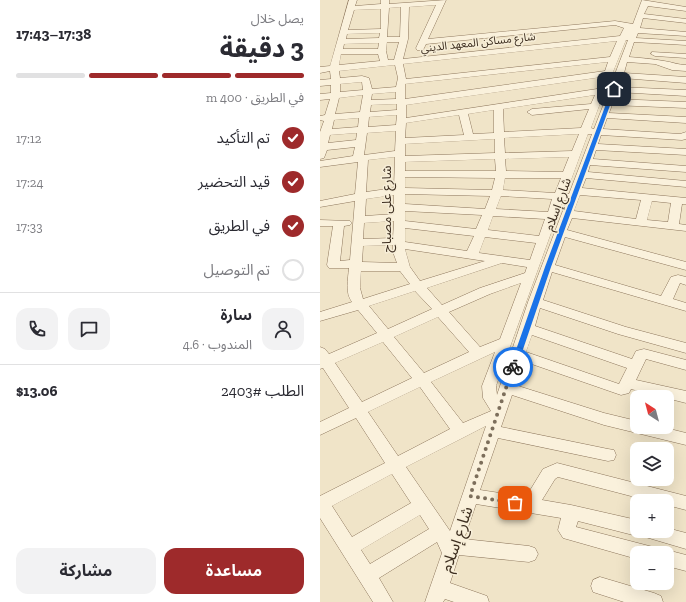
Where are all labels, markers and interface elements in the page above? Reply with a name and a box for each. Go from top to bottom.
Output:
text: يصل خلال [251,11,304,26]
text: 17:38–17:43 [16,25,91,43]
street label: شارع مساكن المعهد الديني [420,30,537,58]
text: 3 دقيقة [220,32,304,64]
pin [597,72,631,106]
icon: home [603,78,625,100]
text: في الطريق · 400 m [206,90,304,105]
icon: check [282,127,304,149]
text: تم التأكيد [217,129,270,147]
text: 17:12 [16,131,42,146]
street label: شارع على مصباح [379,166,397,252]
icon: check [282,171,304,193]
text: قيد التحضير [198,173,270,191]
text: 17:24 [16,175,44,190]
street label: شارع إسلام [541,175,577,234]
icon: check [282,215,304,237]
text: في الطريق [209,217,270,235]
text: 17:33 [16,219,43,234]
text: تم التوصيل [203,261,270,279]
text: سارة [220,306,252,324]
button: phone [16,308,58,350]
button: chat [68,308,110,350]
button: person [262,308,304,350]
text: المندوب · 4.6 [183,337,252,352]
courier [493,347,533,387]
icon: bike [502,356,524,378]
text: $13.06 [16,382,58,400]
text: الطلب #2403 [221,382,304,400]
north arrow [630,390,674,434]
map controls [630,390,674,590]
button: layers [630,442,674,486]
pin [498,486,532,520]
icon: bag [504,492,526,514]
button: + [630,494,674,538]
street label: شارع إسلام [436,504,479,576]
button: − [630,546,674,590]
button: مشاركة [16,548,156,594]
button: مساعدة [164,548,304,594]

